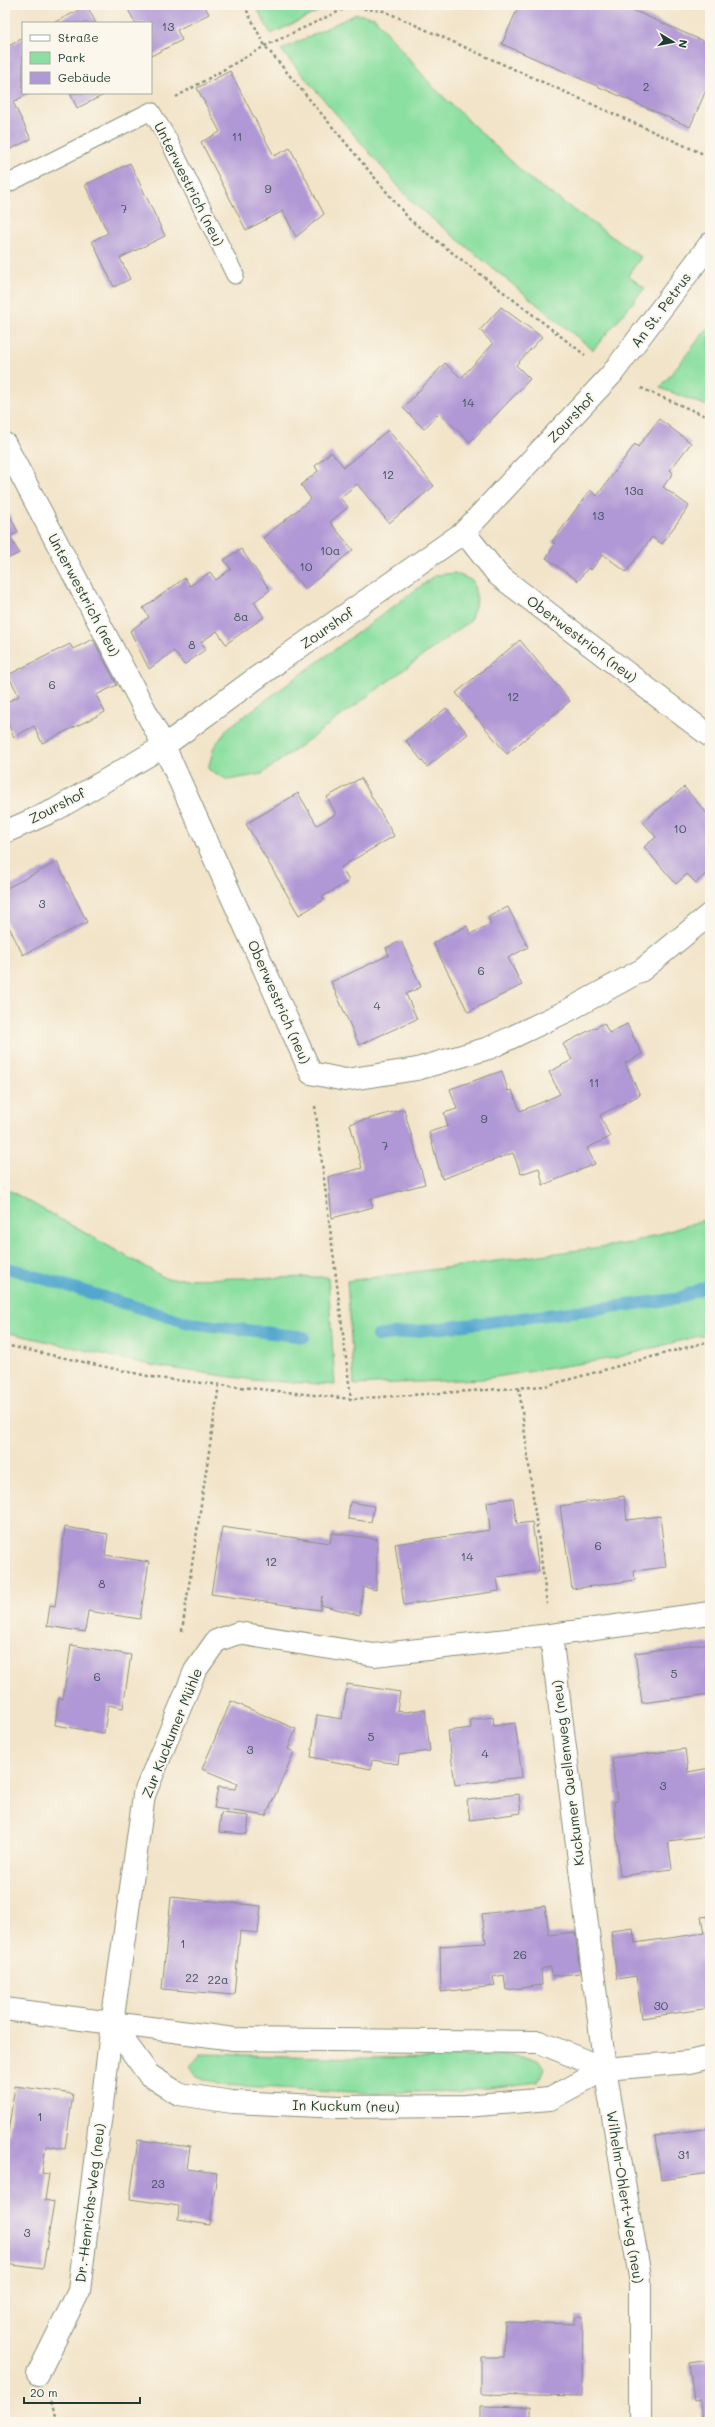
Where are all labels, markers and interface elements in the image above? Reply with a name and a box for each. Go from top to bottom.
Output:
house number: 13 [162,18,174,34]
legend [22,22,152,94]
north arrow [653,22,693,62]
text: Straße [58,29,99,45]
text: N [675,38,691,49]
text: Park [58,49,85,65]
text: Gebäude [58,69,111,85]
house number: 2 [643,78,649,94]
street label: Unterwestrich (neu) [150,118,229,249]
house number: 11 [232,128,242,144]
house number: 9 [264,180,272,196]
house number: 7 [121,200,128,216]
street label: An St. Petrus [626,268,695,351]
street label: Zourshof [543,389,599,446]
house number: 14 [462,394,474,410]
house number: 12 [382,466,394,482]
house number: 13a [624,482,644,498]
house number: 13 [592,507,604,523]
street label: Unterwestrich (neu) [44,530,125,660]
house number: 10a [320,542,340,558]
house number: 10 [300,558,313,574]
street label: Oberwestrich (neu) [523,591,642,687]
street label: Zourshof [296,602,358,653]
house number: 8a [234,608,248,624]
house number: 8 [188,636,196,652]
house number: 6 [48,676,56,692]
house number: 12 [507,688,519,704]
street label: Zourshof [25,783,89,828]
house number: 10 [674,820,687,836]
house number: 3 [38,895,46,911]
street label: Oberwestrich (neu) [244,937,315,1067]
house number: 6 [477,962,485,978]
house number: 4 [373,997,381,1013]
house number: 11 [589,1074,599,1090]
house number: 9 [480,1110,488,1126]
house number: 7 [382,1137,389,1153]
house number: 6 [594,1537,602,1553]
house number: 14 [461,1548,473,1564]
house number: 12 [265,1553,277,1569]
house number: 8 [98,1575,106,1591]
street label: Zur Kuckumer Mühle [137,1665,206,1800]
house number: 5 [671,1665,678,1681]
house number: 6 [93,1668,101,1684]
street label: Kuckumer Quellenweg (neu) [547,1679,588,1867]
house number: 5 [368,1728,375,1744]
house number: 3 [246,1741,254,1757]
house number: 4 [481,1745,489,1761]
house number: 3 [659,1777,667,1793]
house number: 1 [180,1935,186,1951]
house number: 26 [513,1946,527,1962]
house number: 22 [185,1969,199,1985]
house number: 22a [208,1971,228,1987]
house number: 30 [654,1997,669,2013]
street label: In Kuckum (neu) [292,2095,400,2116]
house number: 1 [37,2108,43,2124]
street label: Wilhelm-Ohlert-Weg (neu) [602,2109,649,2285]
street label: Dr.-Henrichs-Weg (neu) [70,2122,109,2284]
house number: 31 [678,2146,690,2162]
house number: 23 [151,2175,165,2191]
house number: 3 [23,2224,31,2240]
scale bar [24,2379,140,2405]
text: 20 m [30,2384,58,2400]

